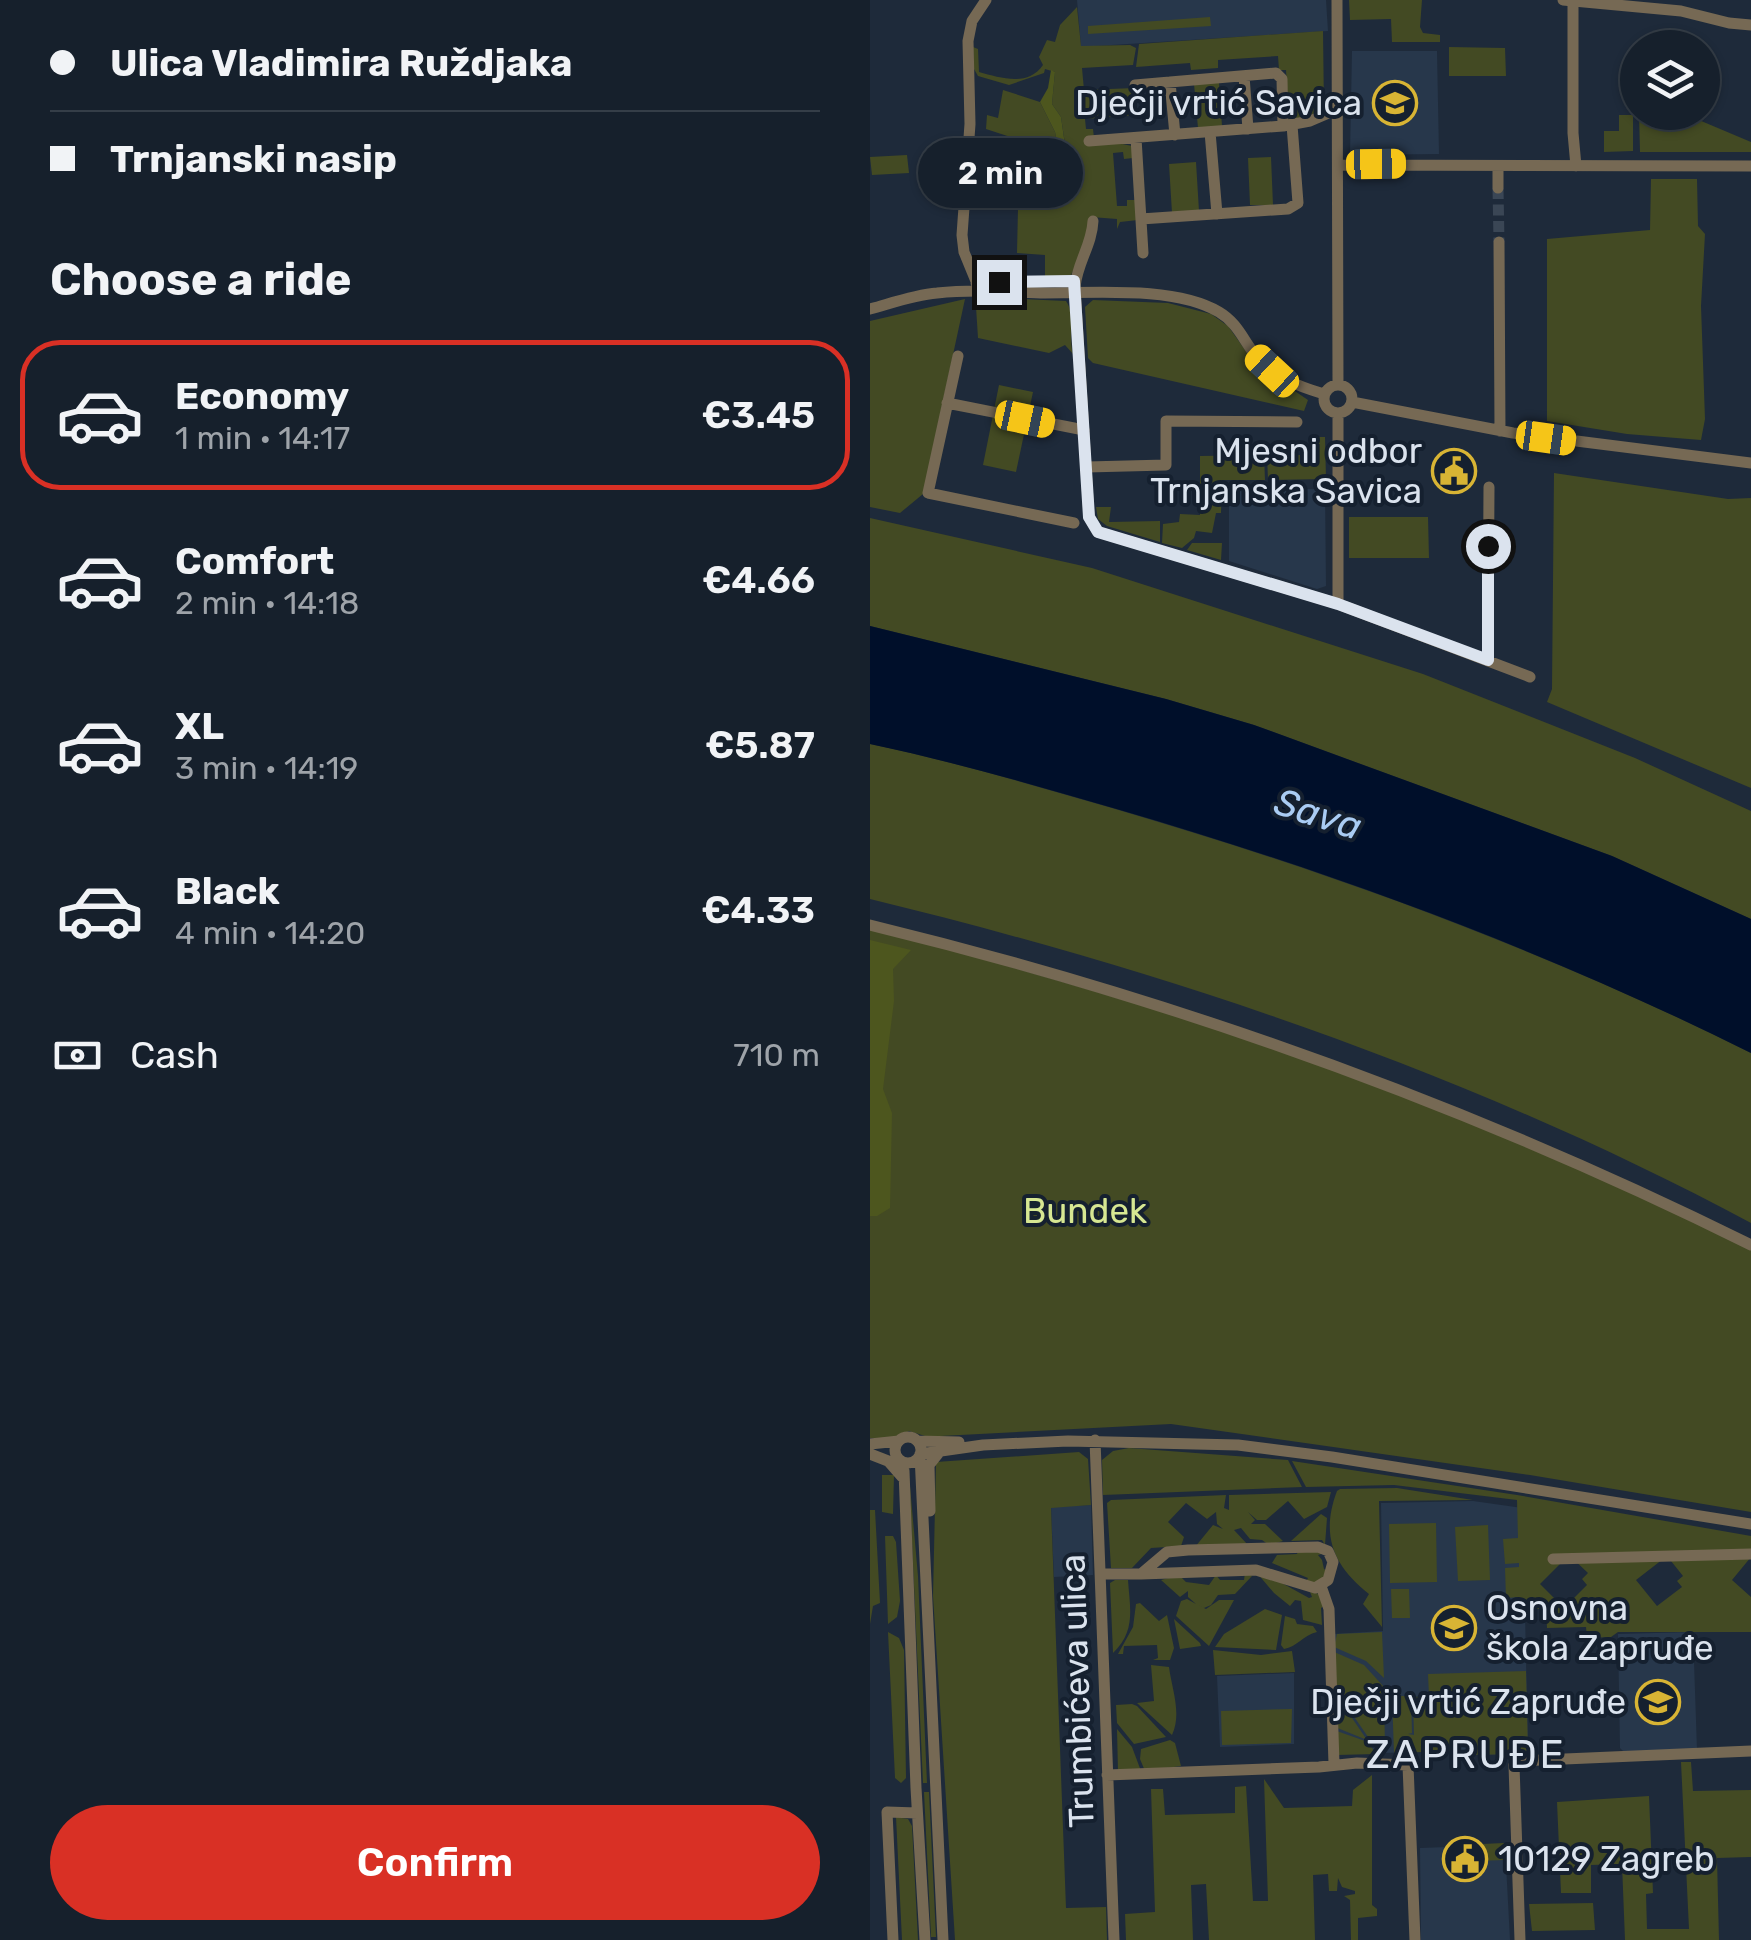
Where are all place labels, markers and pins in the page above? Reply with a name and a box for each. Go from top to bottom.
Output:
school or university icon: Dječji vrtić Savica [1372,80,1418,126]
place label: Dječji vrtić Savica [1075,82,1362,124]
place label: Mjesni odbor Trnjanska Savica [1150,430,1422,512]
public building icon: Mjesni odbor Trnjanska Savica [1431,448,1477,494]
place label: Osnovna škola Zapruđe [1486,1587,1714,1669]
school or university icon: Osnovna škola Zapruđe [1431,1605,1477,1651]
school or university icon: Dječji vrtić Zapruđe [1635,1679,1681,1725]
place label: Dječji vrtić Zapruđe [1310,1681,1626,1723]
public building icon: 10129 Zagreb [1442,1836,1488,1882]
place label: 10129 Zagreb [1498,1838,1715,1880]

